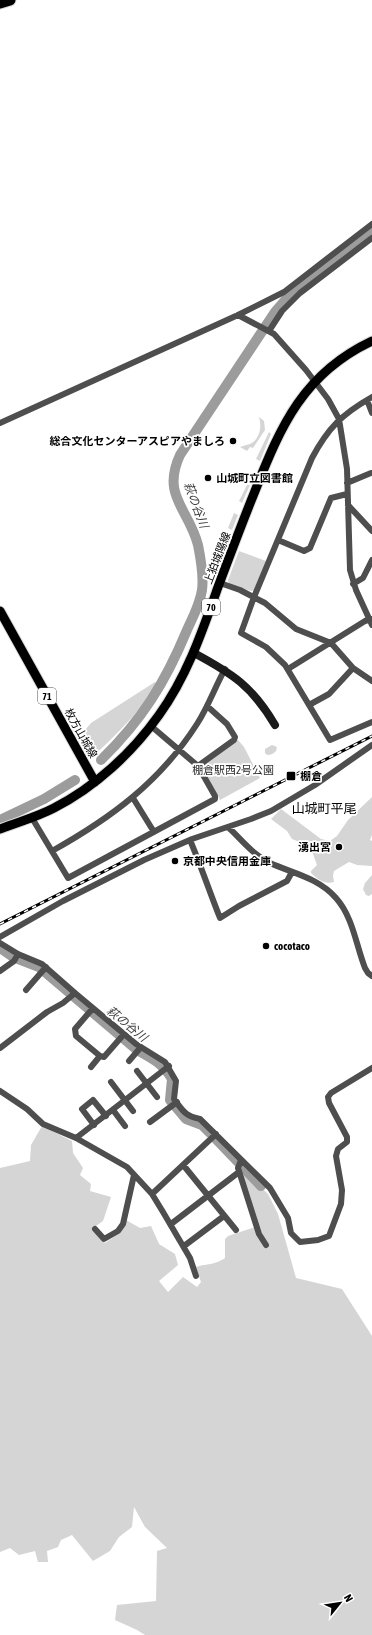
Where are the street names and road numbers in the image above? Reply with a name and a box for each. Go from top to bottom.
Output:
street label: 上狛城陽線 [202,530,232,586]
road number: 70 [202,599,220,615]
road number: 71 [38,688,56,704]
street label: 枚方山城線 [62,706,100,760]

